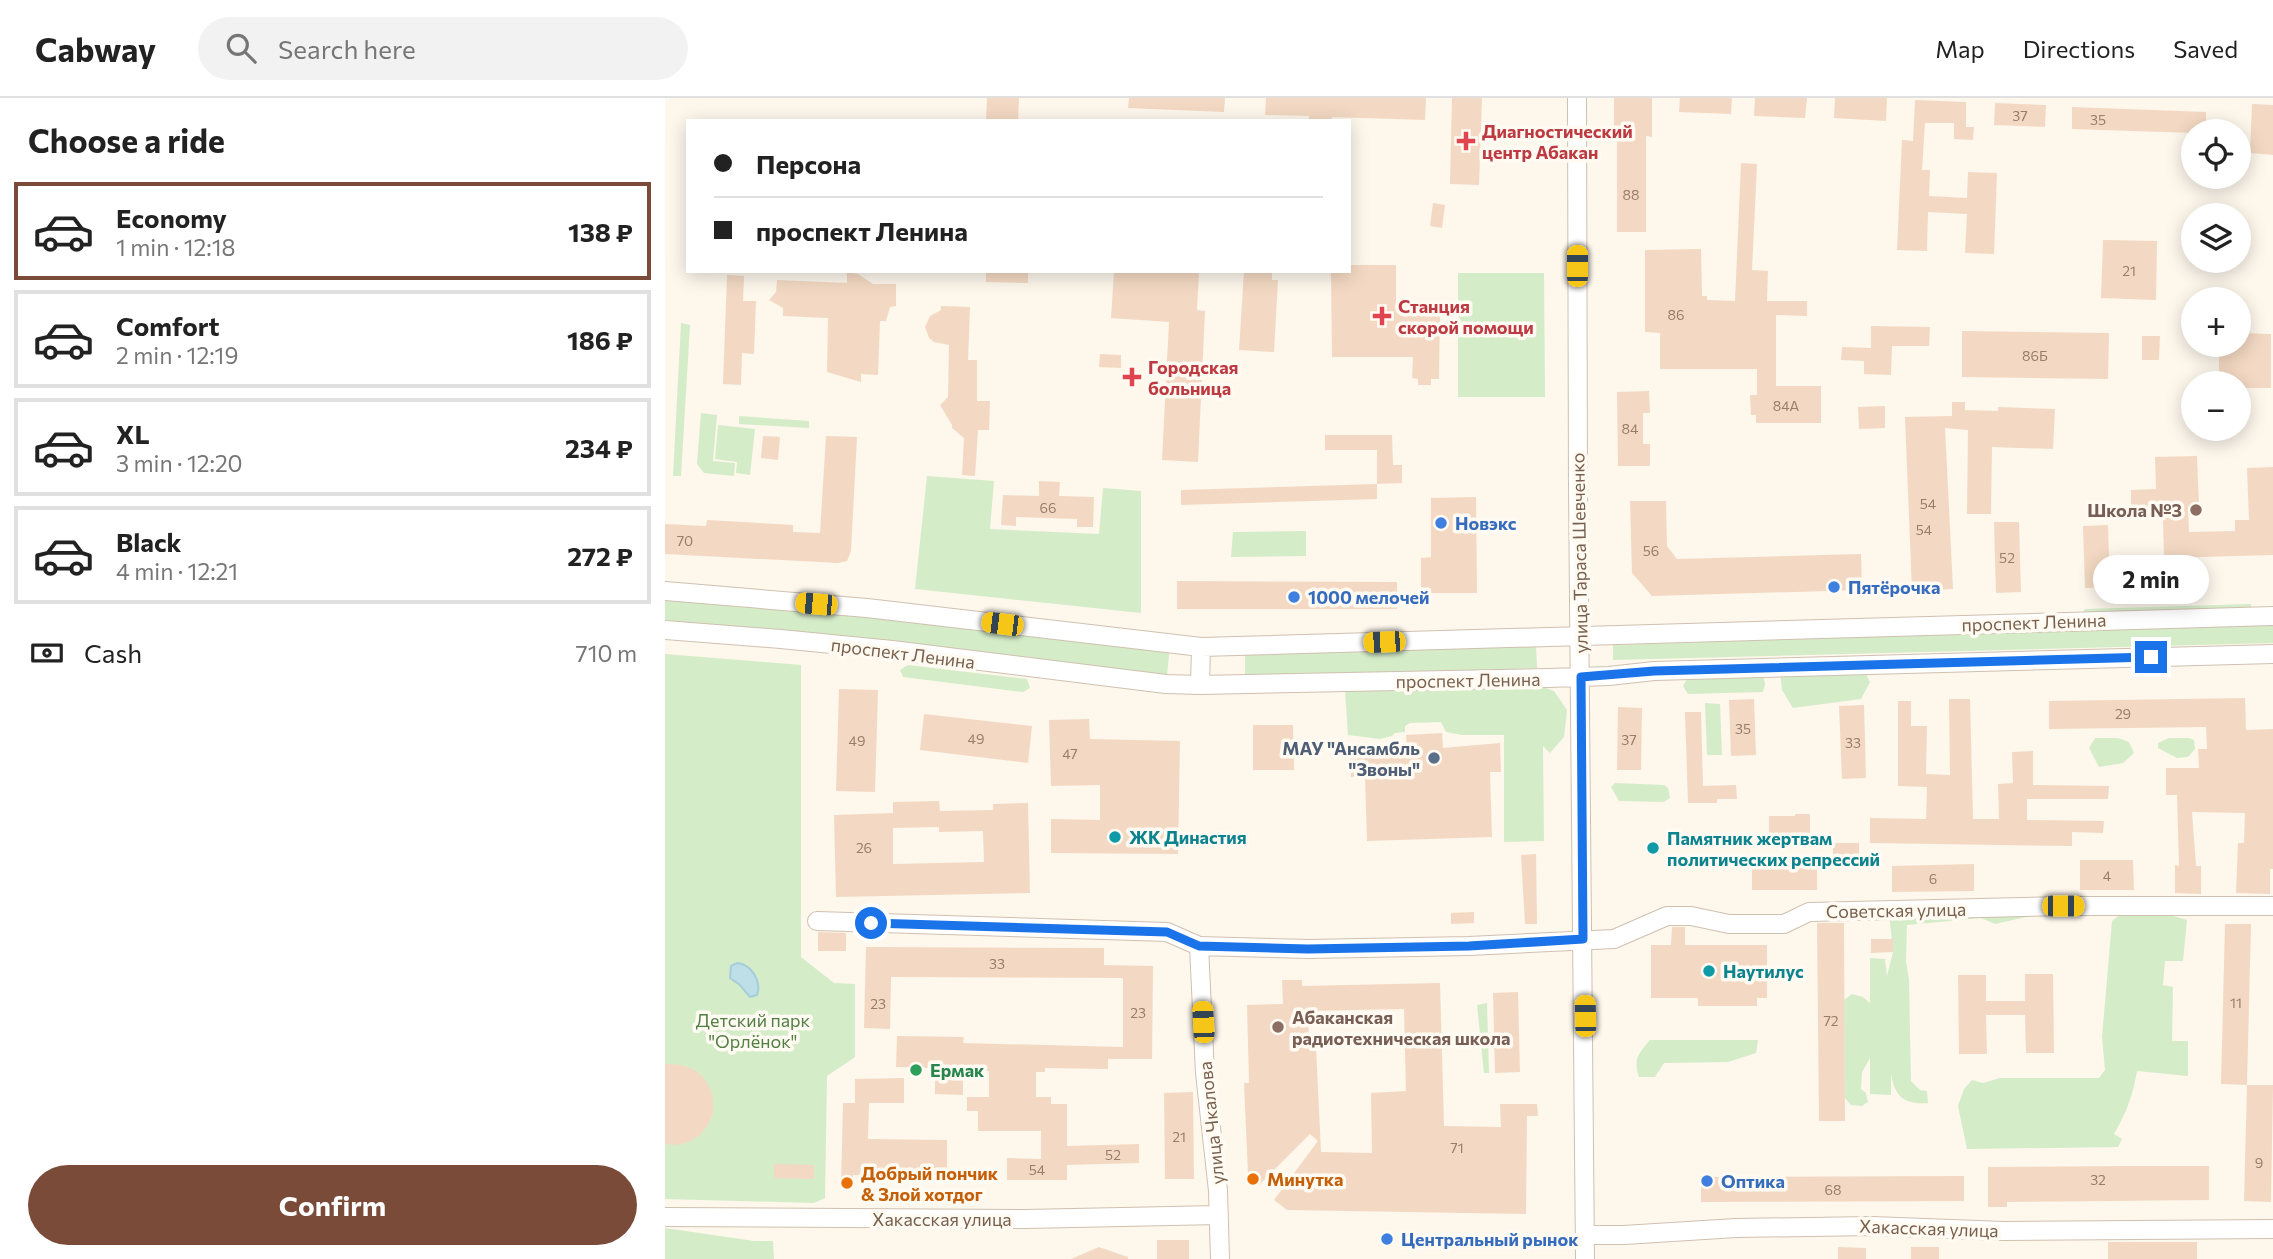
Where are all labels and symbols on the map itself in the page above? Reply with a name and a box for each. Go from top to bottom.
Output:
house number: 37 [2012,107,2028,124]
house number: 35 [2090,111,2106,128]
place label: Диагностический центр Абакан [1482,120,1633,163]
marker: Диагностический центр Абакан [1456,131,1476,151]
house number: 88 [1623,186,1640,203]
car [1567,245,1588,287]
house number: 21 [2122,262,2136,279]
place label: Станция скорой помощи [1398,295,1534,338]
marker: Станция скорой помощи [1372,306,1392,326]
house number: 86 [1668,306,1685,323]
house number: 86Б [2022,347,2048,364]
place label: Городская больница [1148,356,1238,399]
marker: Городская больница [1122,367,1142,387]
house number: 84А [1773,397,1800,414]
house number: 84 [1622,420,1639,437]
street label: улица Тараса Шевченко [1566,452,1592,654]
house number: 54 [1920,495,1937,512]
house number: 66 [1040,499,1057,516]
place label: Школа №3 [2087,499,2182,521]
marker: Школа №3 [2188,502,2204,518]
place label: Новэкс [1455,512,1517,534]
marker: Новэкс [1433,515,1449,531]
house number: 54 [1916,521,1933,538]
house number: 70 [677,532,693,549]
house number: 56 [1643,542,1659,559]
house number: 52 [1999,549,2015,566]
callout: 2 min [2093,556,2209,604]
place label: Пятёрочка [1848,576,1940,598]
marker: Пятёрочка [1826,579,1842,595]
place label: 1000 мелочей [1308,586,1430,608]
marker: 1000 мелочей [1286,589,1302,605]
car [795,592,838,616]
street label: проспект Ленина [1961,608,2107,636]
car [980,611,1025,637]
car [1363,631,1406,653]
street label: проспект Ленина [830,633,976,673]
route end [2135,641,2167,673]
street label: проспект Ленина [1395,668,1541,692]
house number: 29 [2115,705,2131,722]
house number: 35 [1735,720,1751,737]
house number: 49 [968,730,984,747]
house number: 37 [1621,731,1637,748]
house number: 49 [849,732,865,749]
house number: 33 [1845,734,1861,751]
place label: МАУ "Ансамбль "Звоны" [1282,737,1420,780]
house number: 47 [1062,745,1078,762]
marker: МАУ "Ансамбль "Звоны" [1426,750,1442,766]
place label: ЖК Династия [1129,826,1247,848]
place label: Памятник жертвам политических репрессий [1667,827,1880,870]
marker: ЖК Династия [1107,829,1123,845]
house number: 26 [856,839,872,856]
marker: Памятник жертвам политических репрессий [1645,840,1661,856]
house number: 4 [2103,867,2112,884]
house number: 6 [1929,870,1937,887]
car [2043,896,2085,917]
street label: Советская улица [1826,898,1966,922]
route start [855,907,887,939]
house number: 33 [989,955,1005,972]
place label: Наутилус [1723,960,1804,982]
marker: Наутилус [1701,963,1717,979]
house number: 11 [2230,994,2242,1011]
house number: 23 [870,995,886,1012]
car [1575,995,1596,1037]
car [1192,1000,1215,1044]
house number: 23 [1130,1004,1146,1021]
place label: Абаканская радиотехническая школа [1292,1006,1510,1049]
park label: Детский парк "Орлёнок" [696,1009,811,1052]
house number: 72 [1823,1012,1839,1029]
marker: Абаканская радиотехническая школа [1270,1019,1286,1035]
place label: Ермак [930,1059,985,1081]
street label: улица Чкалова [1194,1060,1228,1186]
marker: Ермак [908,1062,924,1078]
house number: 21 [1172,1128,1186,1145]
house number: 71 [1450,1139,1464,1156]
house number: 52 [1105,1146,1121,1163]
house number: 9 [2255,1154,2263,1171]
house number: 54 [1029,1161,1046,1178]
place label: Добрый пончик & Злой хотдог [861,1162,999,1205]
place label: Минутка [1267,1168,1343,1190]
place label: Оптика [1721,1170,1785,1192]
marker: Минутка [1245,1171,1261,1187]
house number: 32 [2090,1171,2106,1188]
marker: Оптика [1699,1173,1715,1189]
marker: Добрый пончик & Злой хотдог [839,1175,855,1191]
house number: 68 [1825,1181,1842,1198]
street label: Хакасская улица [872,1208,1012,1230]
street label: Хакасская улица [1859,1215,1999,1241]
place label: Центральный рынок [1401,1228,1579,1250]
marker: Центральный рынок [1379,1231,1395,1247]

